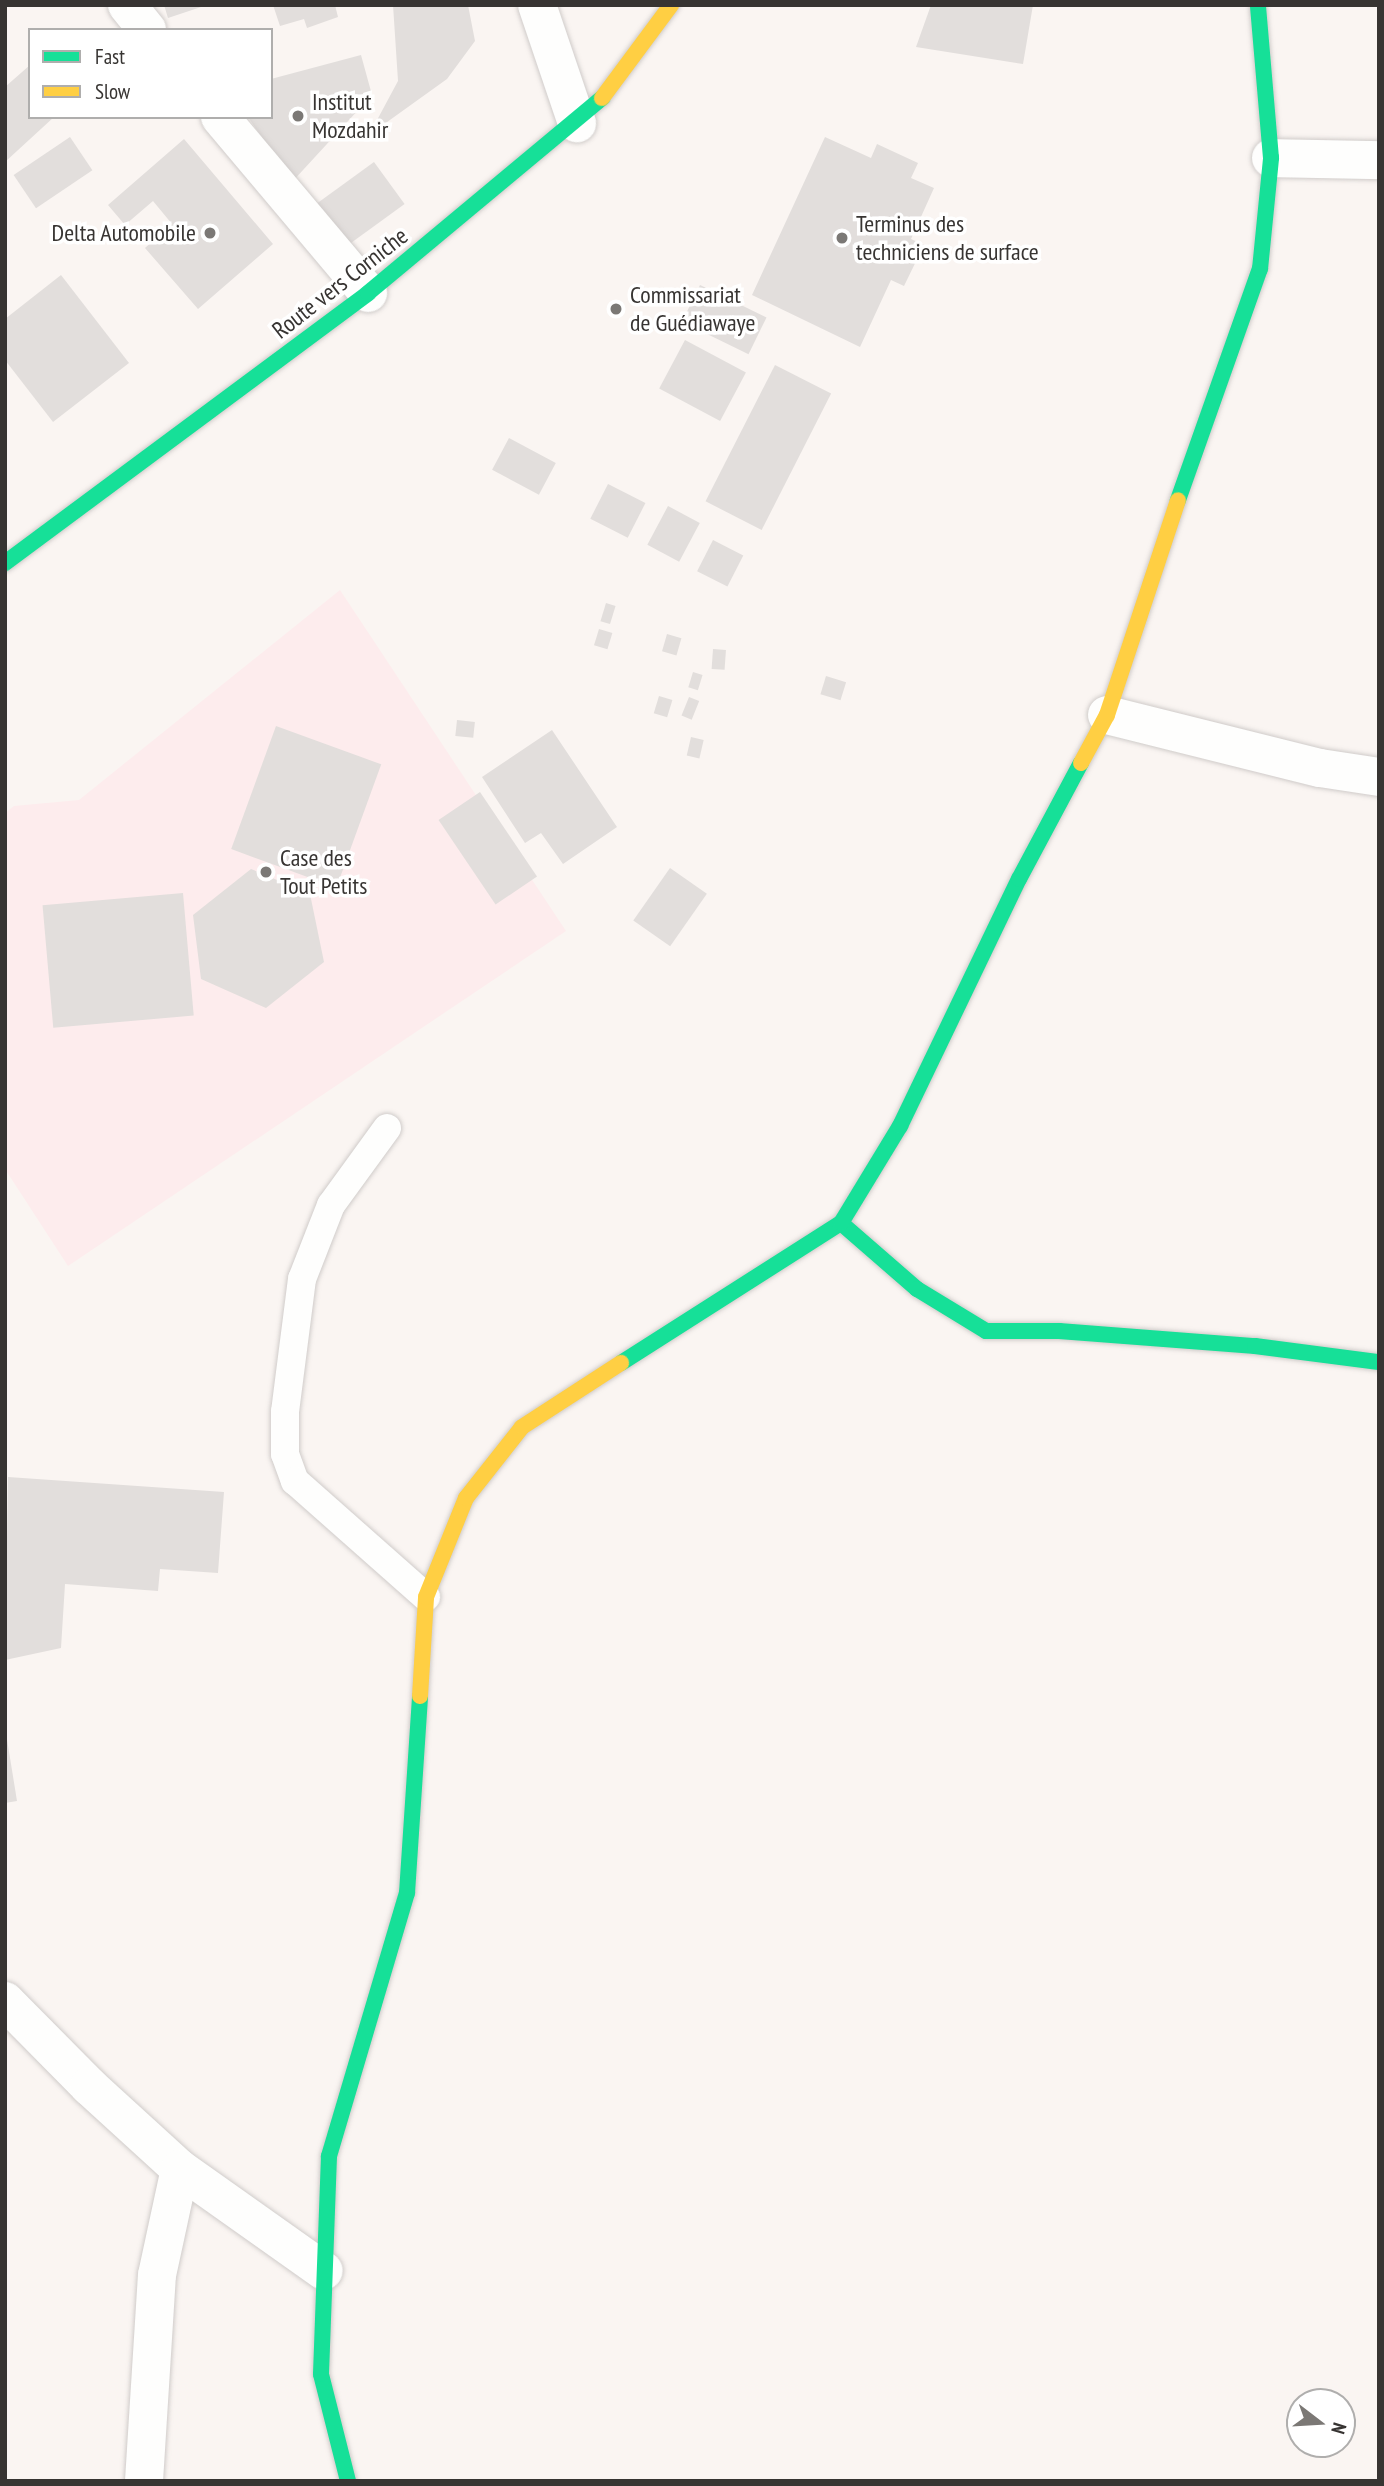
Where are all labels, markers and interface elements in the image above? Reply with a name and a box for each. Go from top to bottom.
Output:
legend [28,28,273,119]
text: Fast [95,43,125,70]
text: Slow [95,78,130,105]
place label: Institut Mozdahir [312,88,388,144]
marker: Institut Mozdahir [290,108,306,124]
place label: Terminus des techniciens de surface [856,210,1039,266]
place label: Delta Automobile [51,219,196,247]
street label: Route vers Corniche [267,221,413,345]
marker: Delta Automobile [202,225,218,241]
marker: Terminus des techniciens de surface [834,230,850,246]
place label: Commissariat de Guédiawaye [630,281,755,337]
marker: Commissariat de Guédiawaye [608,301,624,317]
place label: Case des Tout Petits [280,844,367,900]
marker: Case des Tout Petits [258,864,274,880]
north arrow [1286,2388,1356,2458]
text: N [1326,2420,1352,2437]

